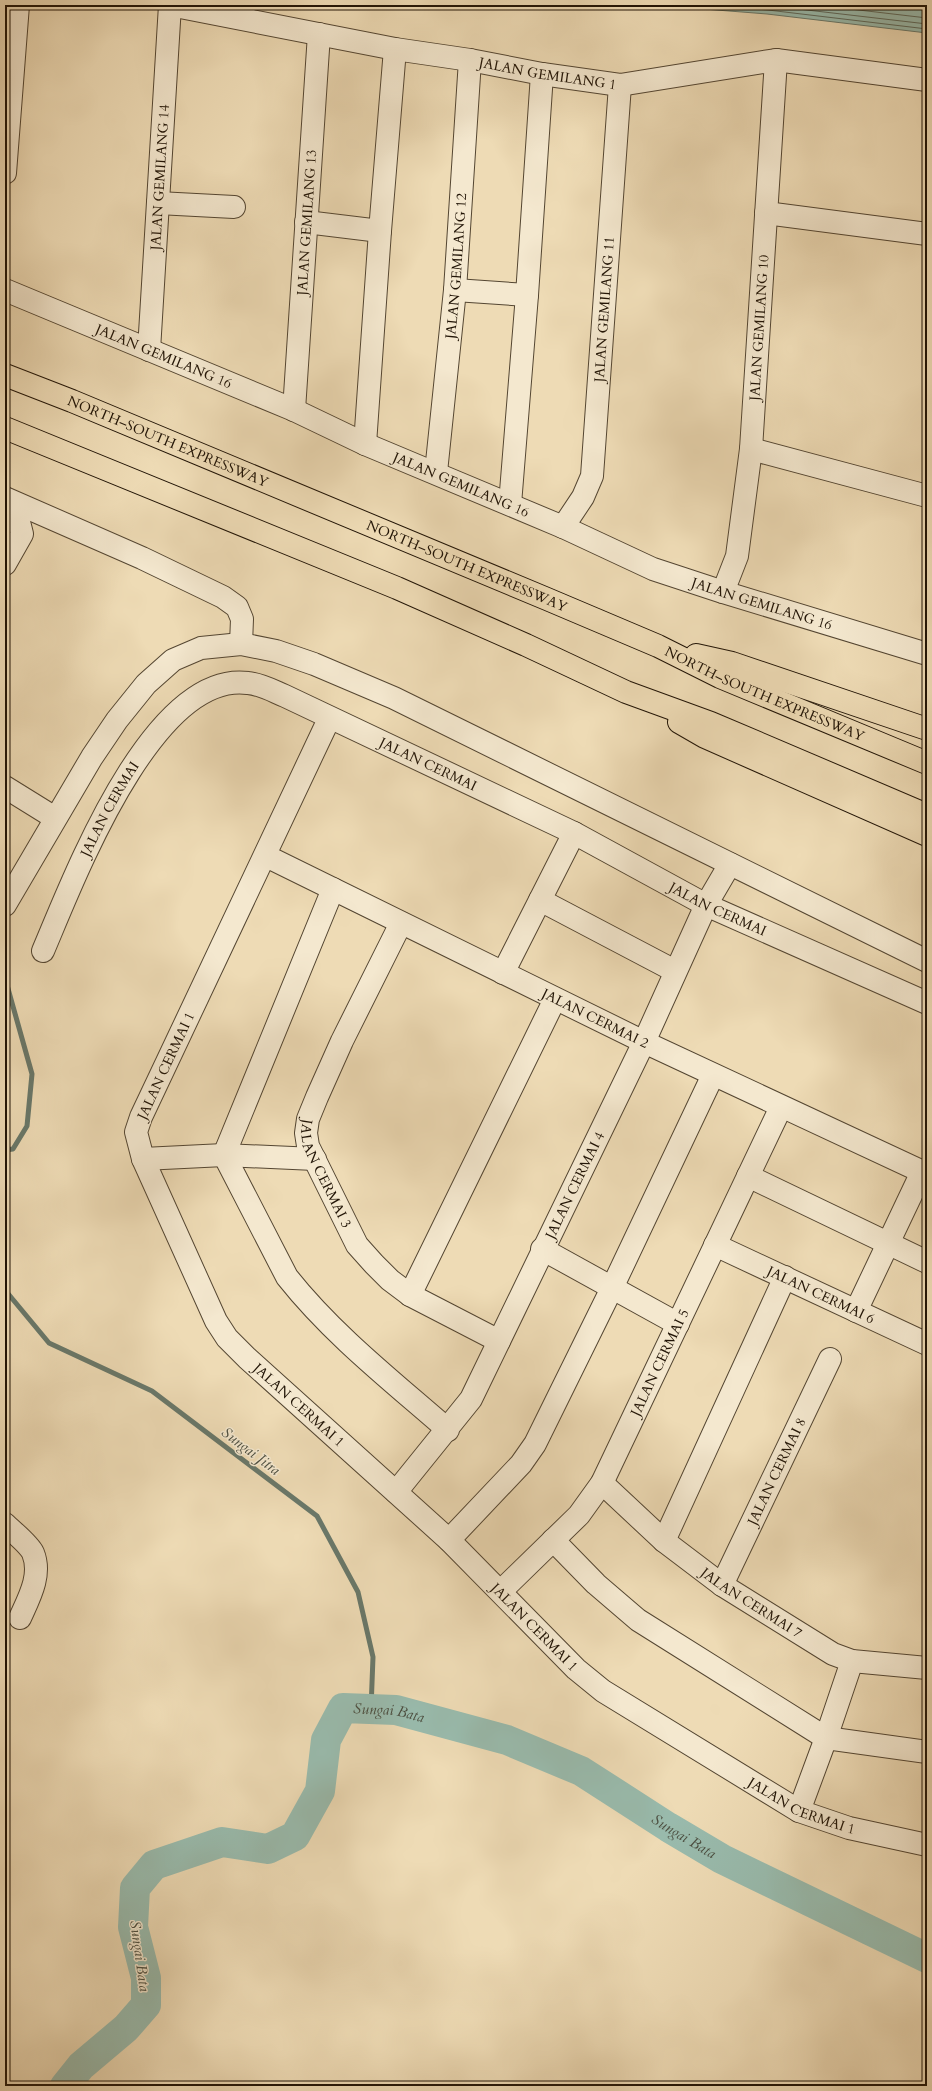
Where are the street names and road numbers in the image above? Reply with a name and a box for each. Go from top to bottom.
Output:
street label: JALAN GEMILANG 1 [475,52,618,94]
street label: JALAN GEMILANG 14 [145,104,173,253]
street label: JALAN GEMILANG 13 [292,149,321,298]
street label: JALAN GEMILANG 12 [440,192,471,342]
street label: JALAN GEMILANG 11 [589,236,619,385]
street label: JALAN GEMILANG 10 [744,254,773,403]
street label: JALAN GEMILANG 16 [91,318,235,393]
street label: NORTH–SOUTH EXPRESSWAY [65,391,272,492]
street label: JALAN GEMILANG 16 [388,447,532,521]
street label: NORTH–SOUTH EXPRESSWAY [364,515,571,616]
street label: JALAN GEMILANG 16 [687,572,835,634]
street label: NORTH–SOUTH EXPRESSWAY [662,642,868,746]
street label: JALAN CERMAI [375,732,480,795]
street label: JALAN CERMAI [75,757,143,861]
street label: JALAN CERMAI [664,876,770,940]
street label: JALAN CERMAI 2 [537,983,652,1052]
street label: JALAN CERMAI 1 [132,1009,199,1125]
street label: JALAN CERMAI 3 [296,1116,356,1231]
street label: JALAN CERMAI 4 [540,1129,609,1244]
street label: JALAN CERMAI 6 [762,1260,878,1328]
street label: JALAN CERMAI 5 [625,1305,693,1421]
street label: JALAN CERMAI 1 [248,1357,349,1451]
street label: JALAN CERMAI 8 [742,1415,810,1530]
street label: JALAN CERMAI 7 [695,1562,806,1642]
street label: JALAN CERMAI 1 [485,1577,582,1675]
street label: JALAN CERMAI 1 [743,1772,857,1839]

